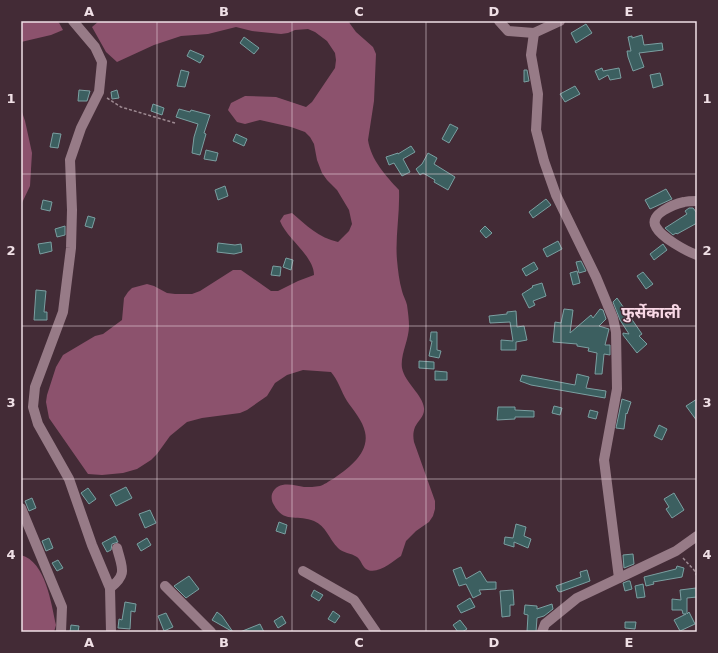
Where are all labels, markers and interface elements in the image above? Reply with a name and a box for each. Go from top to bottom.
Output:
text: A [84,4,94,19]
text: B [219,4,229,19]
text: C [354,4,364,19]
text: D [489,4,500,19]
text: E [625,4,633,19]
text: 1 [6,91,16,106]
text: 1 [702,91,712,106]
text: 2 [6,243,16,258]
text: 2 [702,243,712,258]
district label: फुर्सेकाली [621,303,681,323]
text: 3 [6,395,16,410]
text: 3 [702,395,712,410]
text: 4 [6,547,16,562]
text: 4 [702,547,712,562]
text: A [84,635,94,650]
text: B [219,635,229,650]
text: C [354,635,364,650]
text: D [489,635,500,650]
text: E [625,635,633,650]

